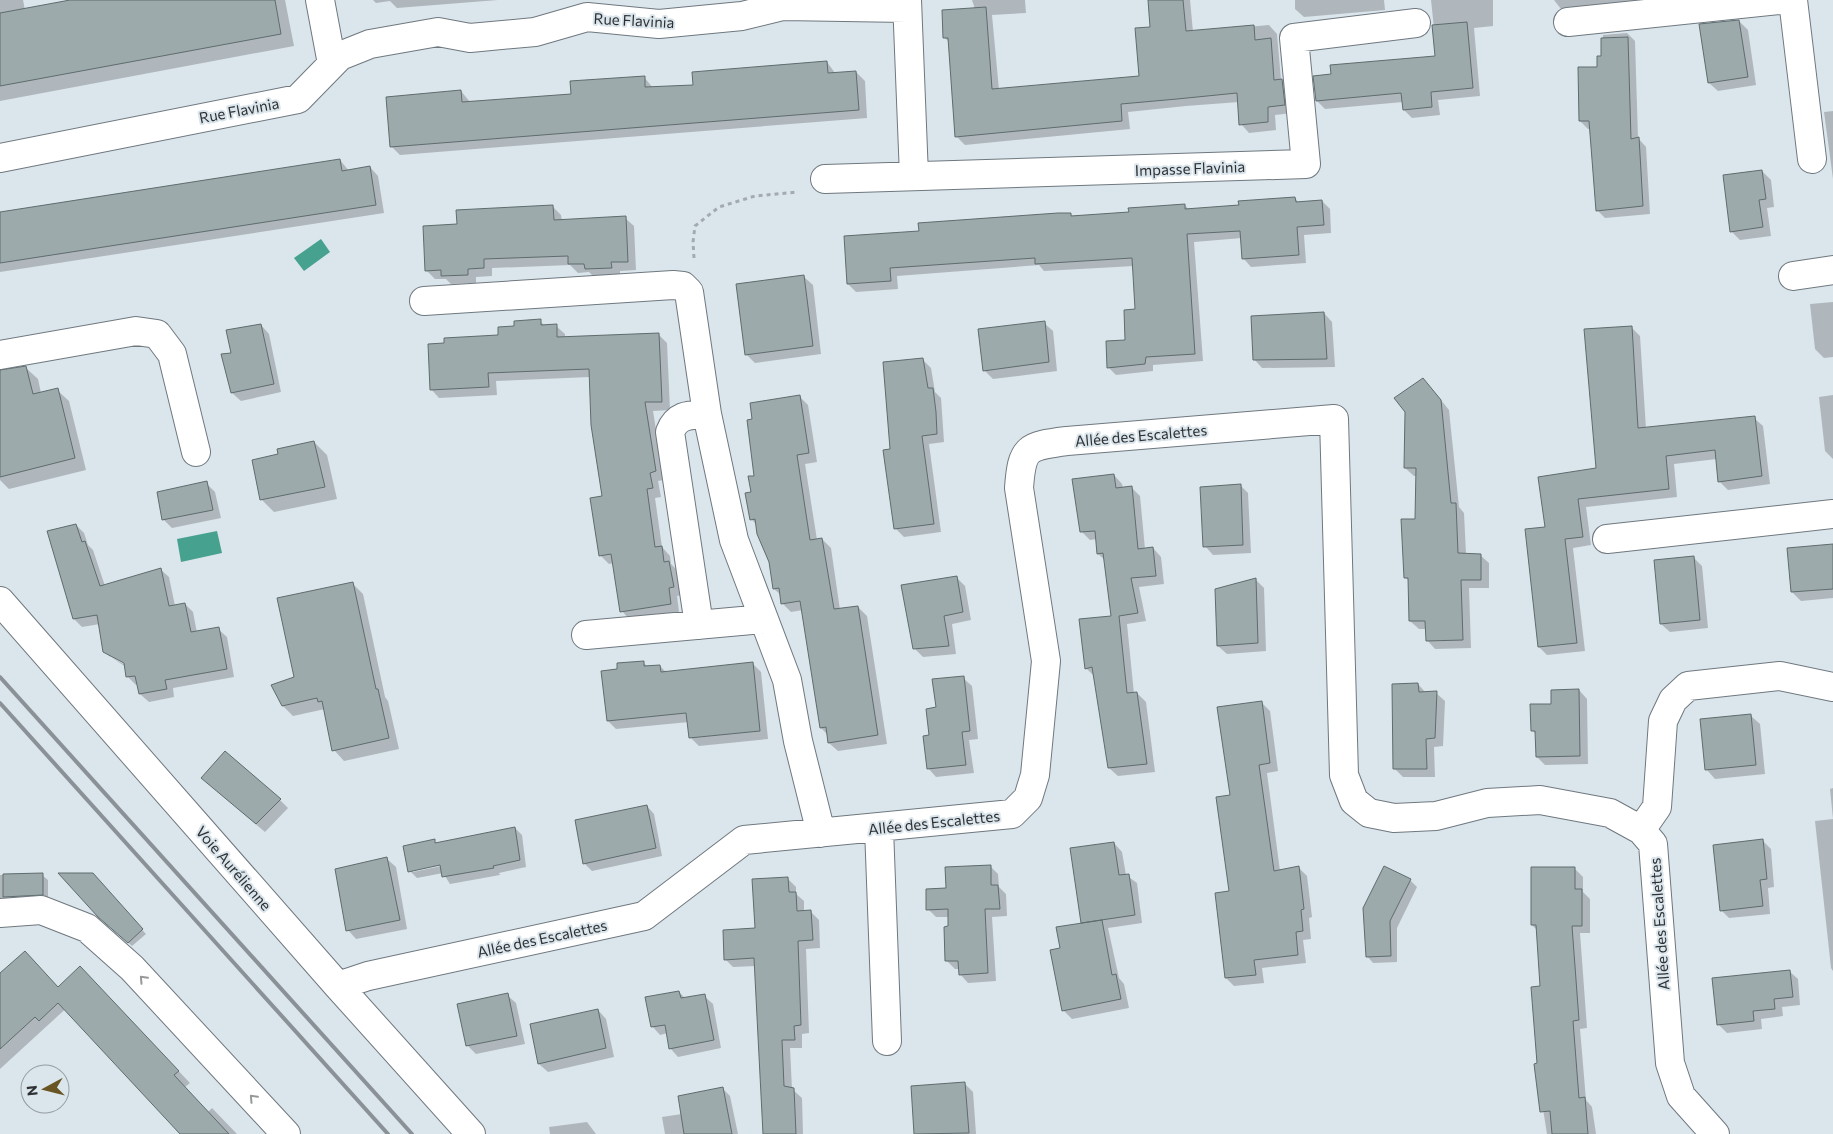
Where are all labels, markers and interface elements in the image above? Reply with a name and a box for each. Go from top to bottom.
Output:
street label: Rue Flavinia [593,9,675,31]
street label: Rue Flavinia [197,93,281,127]
street label: Impasse Flavinia [1135,157,1245,179]
street label: Allée des Escalettes [1074,420,1208,450]
street label: Allée des Escalettes [867,806,1001,838]
street label: Voie Aurélienne [193,822,276,914]
street label: Allée des Escalettes [1645,857,1673,991]
street label: Allée des Escalettes [475,915,609,961]
one-way arrow [140,976,149,985]
north arrow [20,1064,70,1114]
text: N [23,1084,41,1097]
one-way arrow [250,1095,259,1104]

